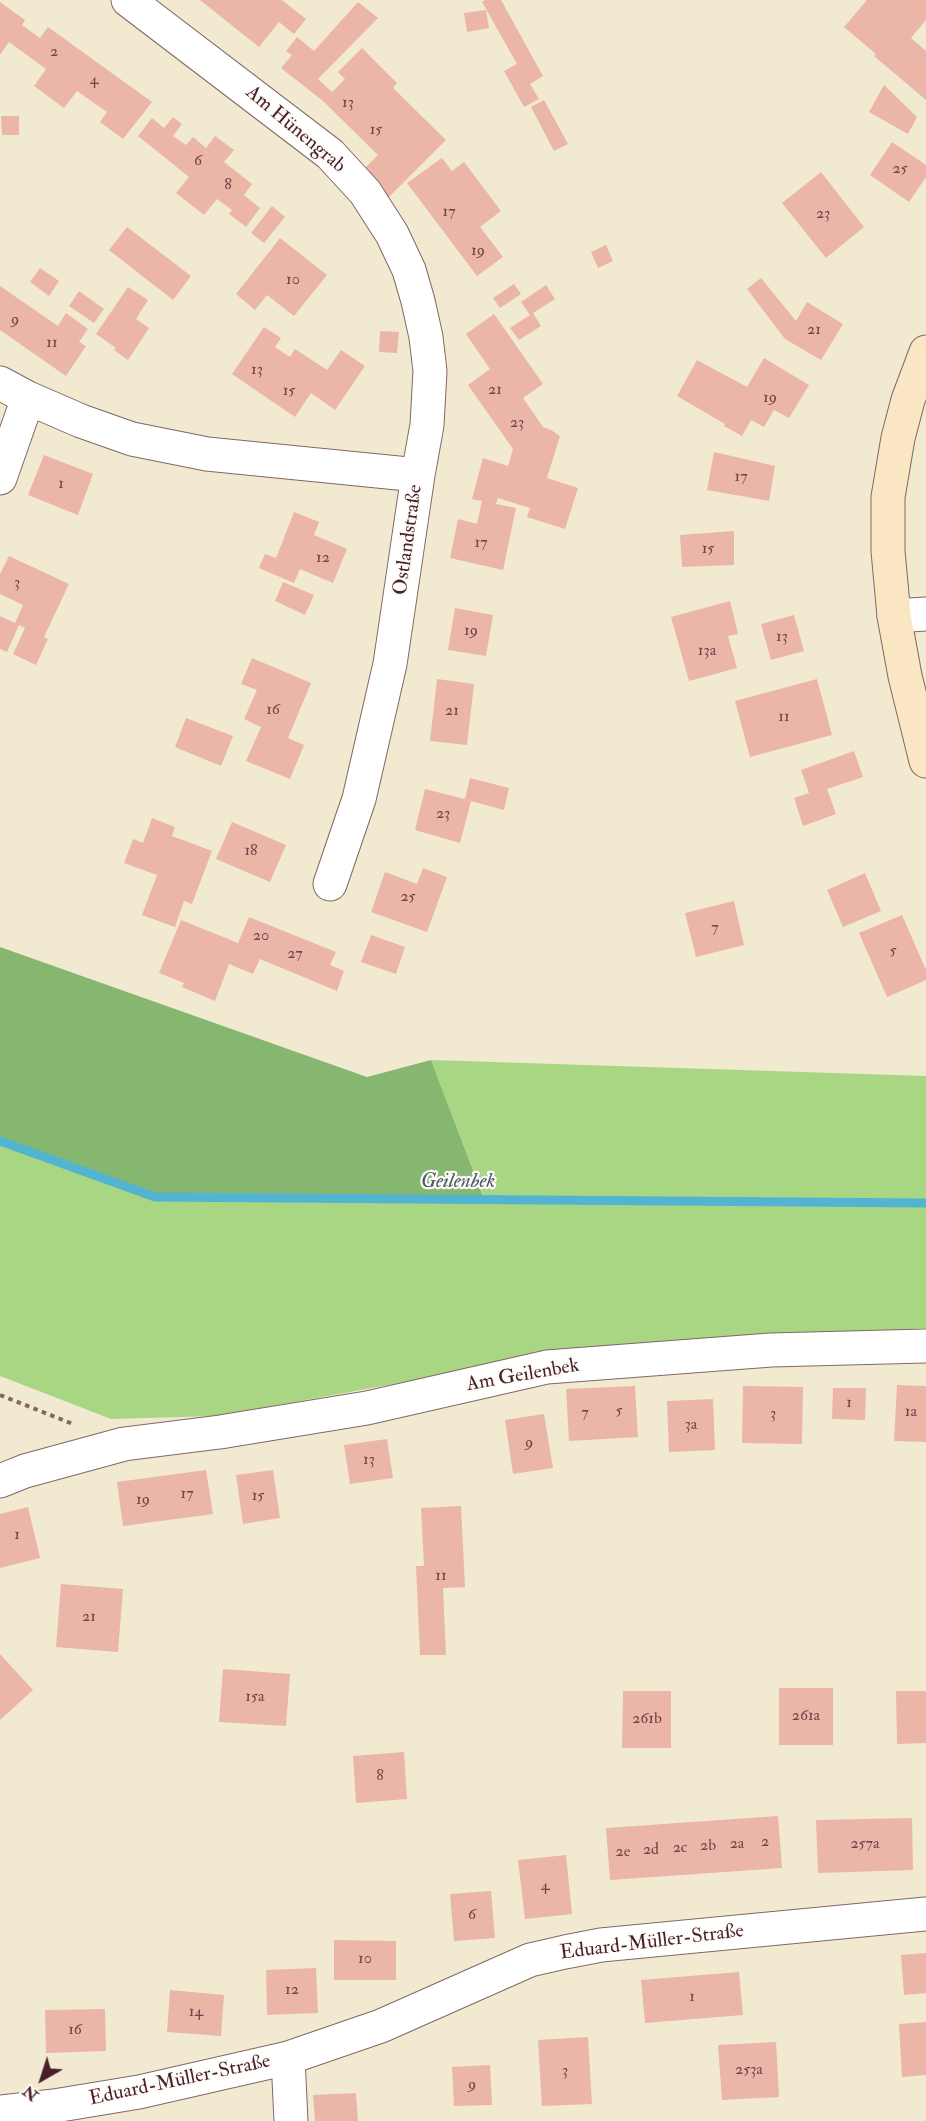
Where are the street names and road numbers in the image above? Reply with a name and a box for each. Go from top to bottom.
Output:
street label: Am Hünengrab [240,81,350,179]
street label: Ostlandstraße [389,483,429,597]
street label: Am Geilenbek [465,1354,581,1398]
street label: Eduard-Müller-Straße [559,1920,745,1966]
street label: Eduard-Müller-Straße [87,2050,273,2112]

